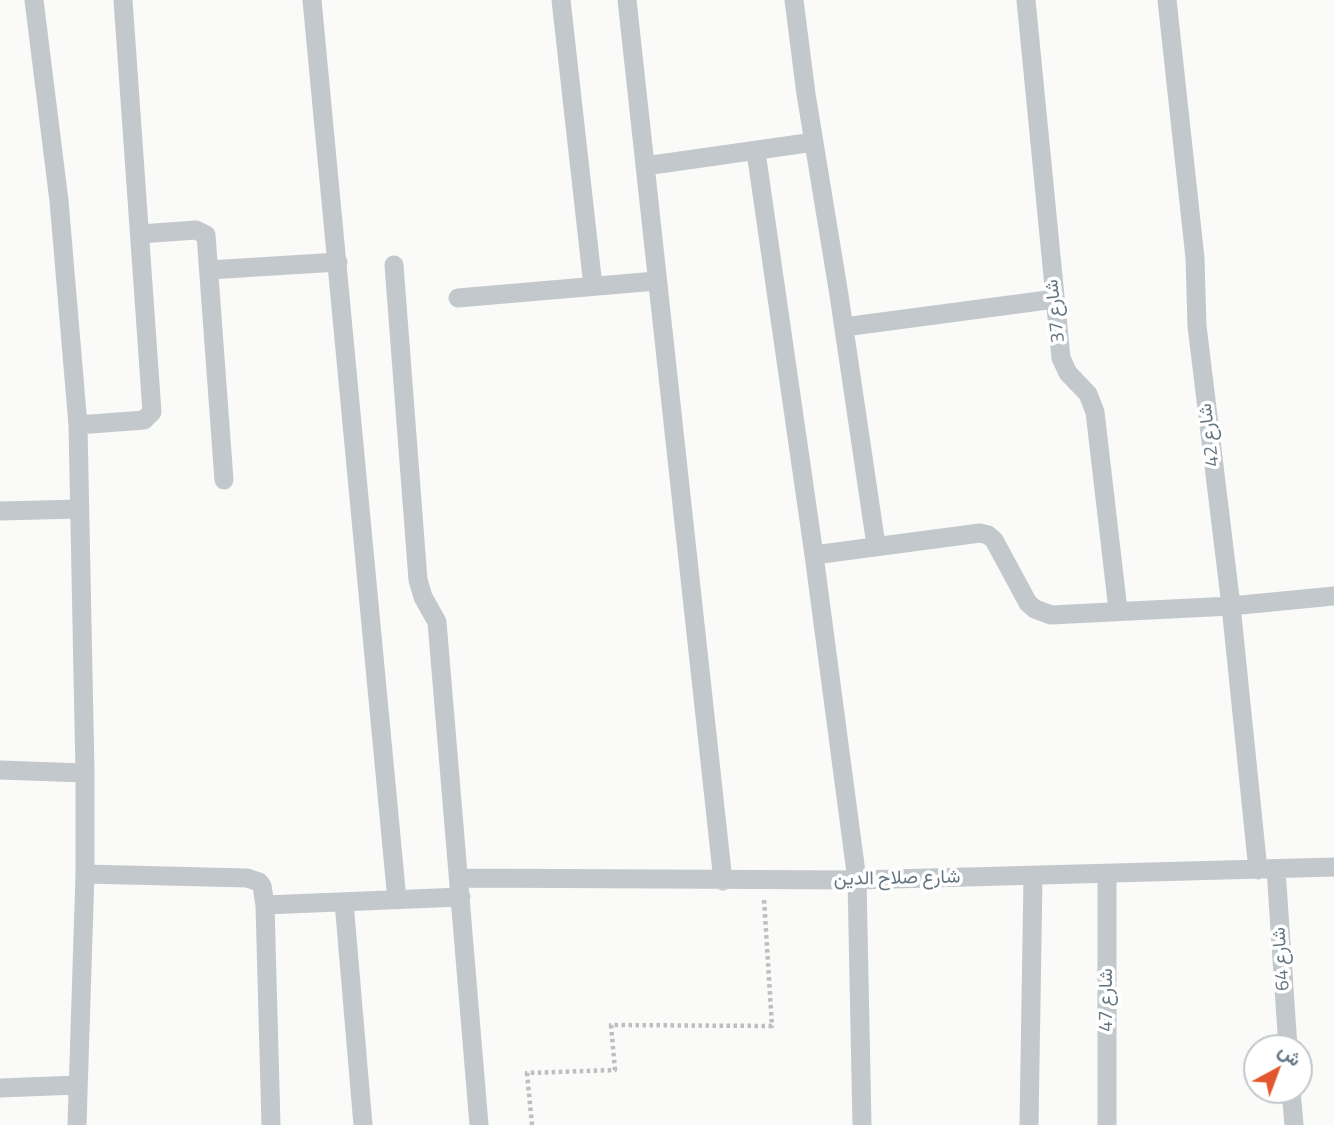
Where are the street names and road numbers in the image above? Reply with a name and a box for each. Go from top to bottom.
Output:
street label: شارع 37 [1041,278,1071,344]
street label: شارع 42 [1195,402,1225,468]
street label: شارع صلاح الدين [833,866,961,892]
street label: شارع 64 [1268,926,1296,992]
street label: شارع 47 [1096,968,1118,1032]

